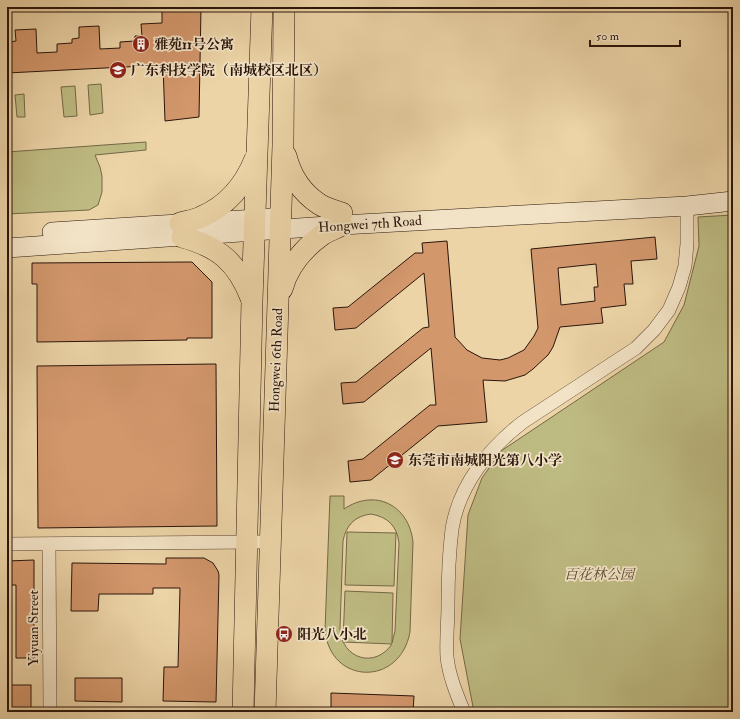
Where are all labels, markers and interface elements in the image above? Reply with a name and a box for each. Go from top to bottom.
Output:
scale bar [590,22,680,48]
text: 50 m [596,29,620,44]
building icon: 雅苑11号公寓 [131,34,151,54]
place label: 雅苑11号公寓 [154,36,234,53]
school or university icon: 广东科技学院（南城校区北区） [108,60,128,80]
place label: 广东科技学院（南城校区北区） [131,62,327,79]
street label: Hongwei 7th Road [318,212,422,236]
street label: Hongwei 6th Road [266,307,286,412]
school or university icon: 东莞市南城阳光第八小学 [385,450,405,470]
place label: 东莞市南城阳光第八小学 [408,452,562,469]
park label: 百花林公园 [564,566,636,583]
street label: Yiyuan Street [25,589,43,666]
bus stop icon: 阳光八小北 [274,624,294,644]
place label: 阳光八小北 [297,626,367,643]

